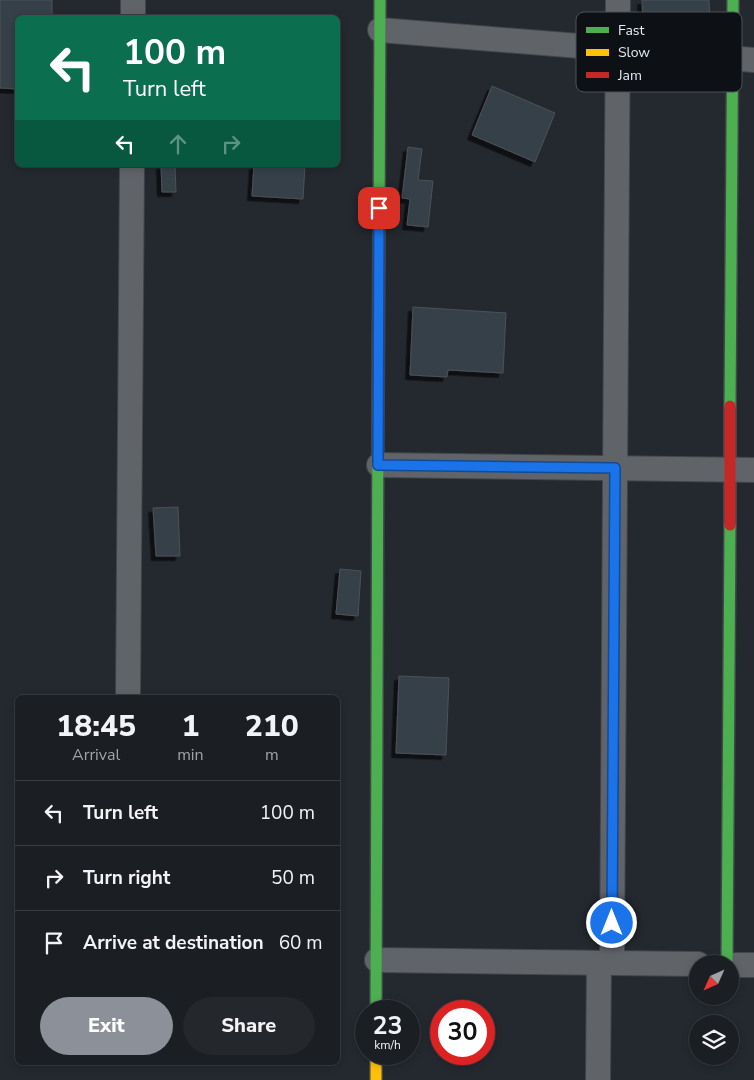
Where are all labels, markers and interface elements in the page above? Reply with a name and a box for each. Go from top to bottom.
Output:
legend [576,12,742,92]
text: Fast [618,21,644,40]
text: 100 m [123,29,226,76]
icon: left [40,35,105,100]
text: Slow [618,43,650,62]
text: Jam [617,66,642,85]
text: Turn left [123,74,206,104]
icon: left [111,130,139,158]
icon: ahead [164,130,192,158]
icon: right [217,130,245,158]
pin [358,187,400,229]
icon: arrive [365,194,393,222]
text: 18:45 [56,706,136,747]
text: 1 [181,706,199,747]
text: 210 [245,706,299,747]
text: Arrival [72,744,120,766]
text: min [177,744,204,766]
text: m [265,744,279,766]
icon: left [40,799,68,827]
text: Turn left [83,800,158,826]
text: 100 m [260,800,315,826]
icon: right [40,864,68,892]
text: Turn right [83,865,170,891]
text: 50 m [271,865,315,891]
position arrow [585,896,637,948]
icon: arrive [40,929,68,957]
text: Arrive at destination [83,930,264,956]
text: 60 m [279,930,323,956]
north arrow [689,955,739,1005]
map controls [689,955,739,1065]
button: Exit [40,997,173,1055]
button: Share [183,997,315,1055]
speed limit sign: 30 [430,1000,495,1065]
text: 23 [372,1009,403,1043]
button: layers [689,1015,739,1065]
text: km/h [374,1037,401,1053]

